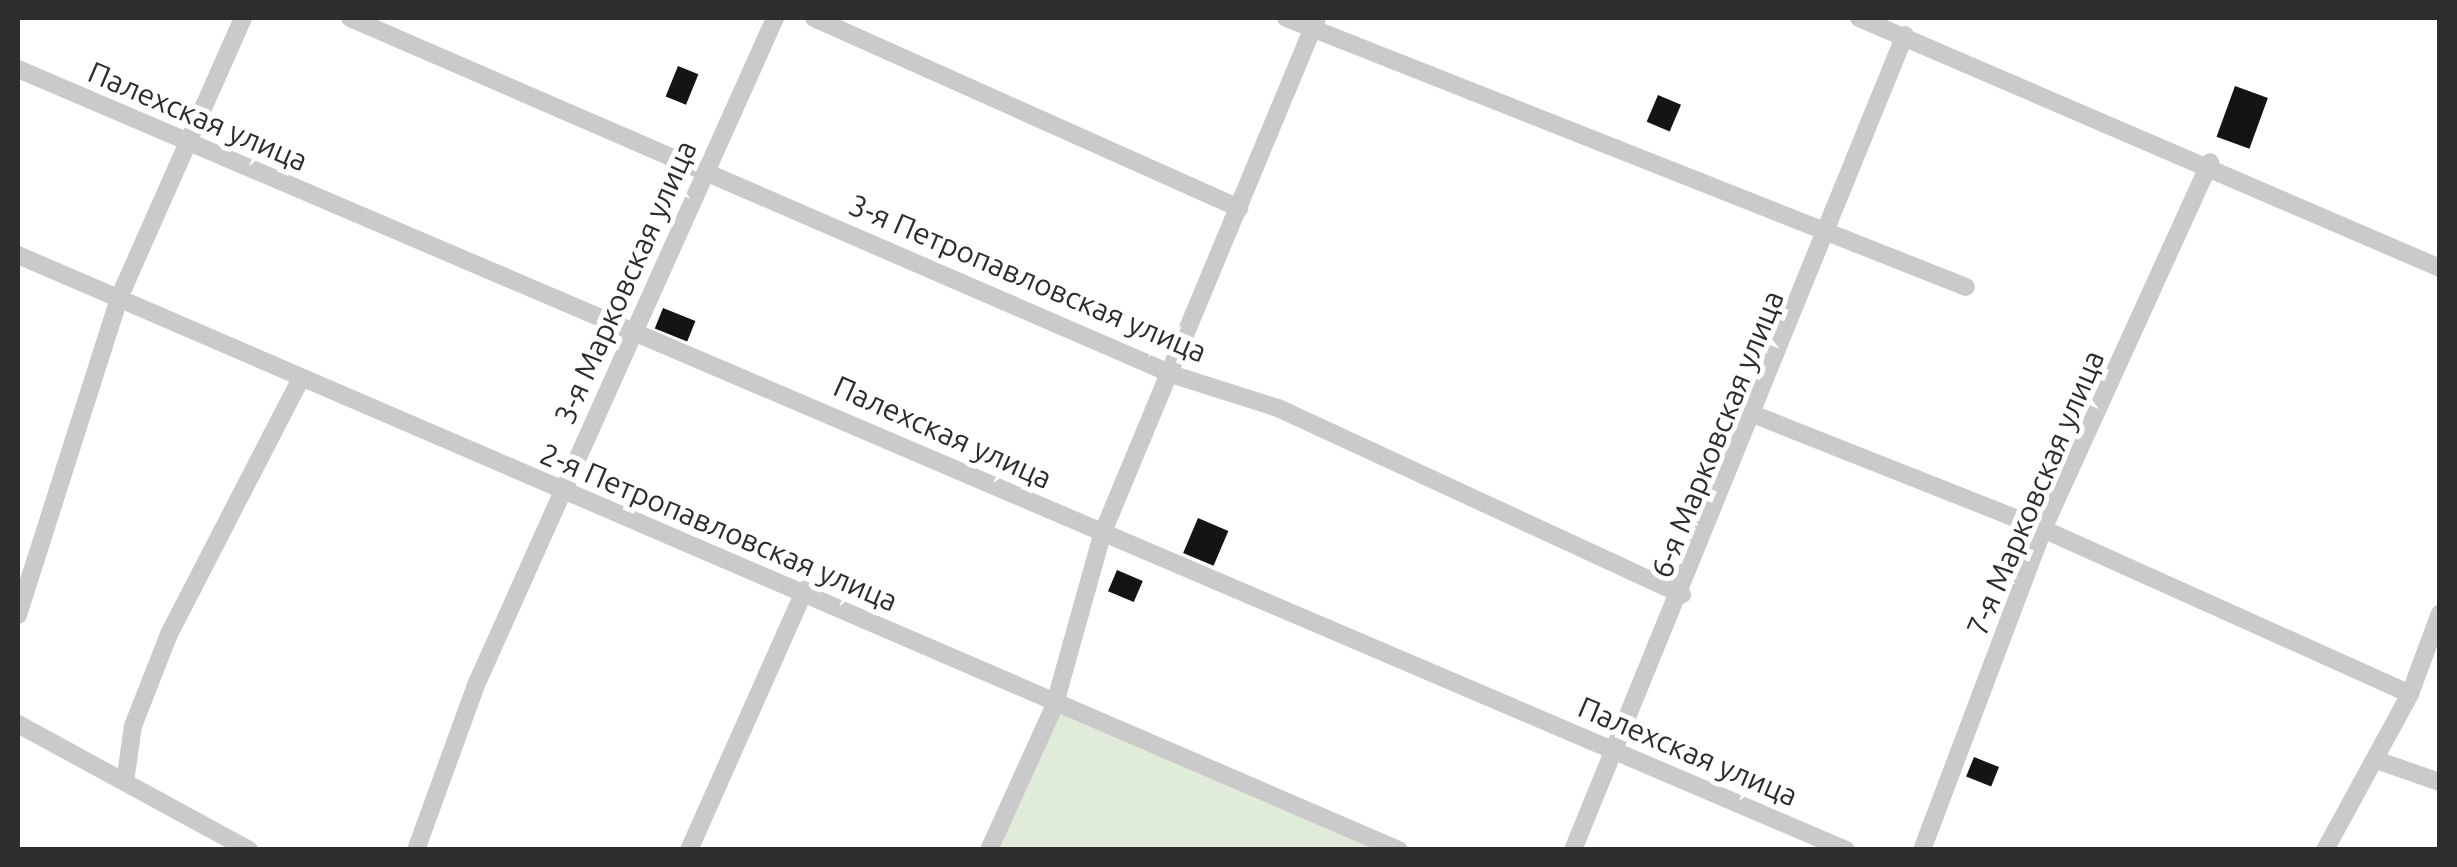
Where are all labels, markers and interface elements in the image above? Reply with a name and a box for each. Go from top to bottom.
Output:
street label: Палехская улица [83,54,313,178]
street label: 3-я Марковская улица [546,135,704,429]
street label: 3-я Петропавловская улица [844,186,1212,370]
street label: 6-я Марковская улица [1643,285,1791,583]
street label: 7-я Марковская улица [1959,345,2111,641]
street label: Палехская улица [828,368,1058,496]
street label: 2-я Петропавловская улица [535,435,903,619]
street label: Палехская улица [1573,689,1803,813]

